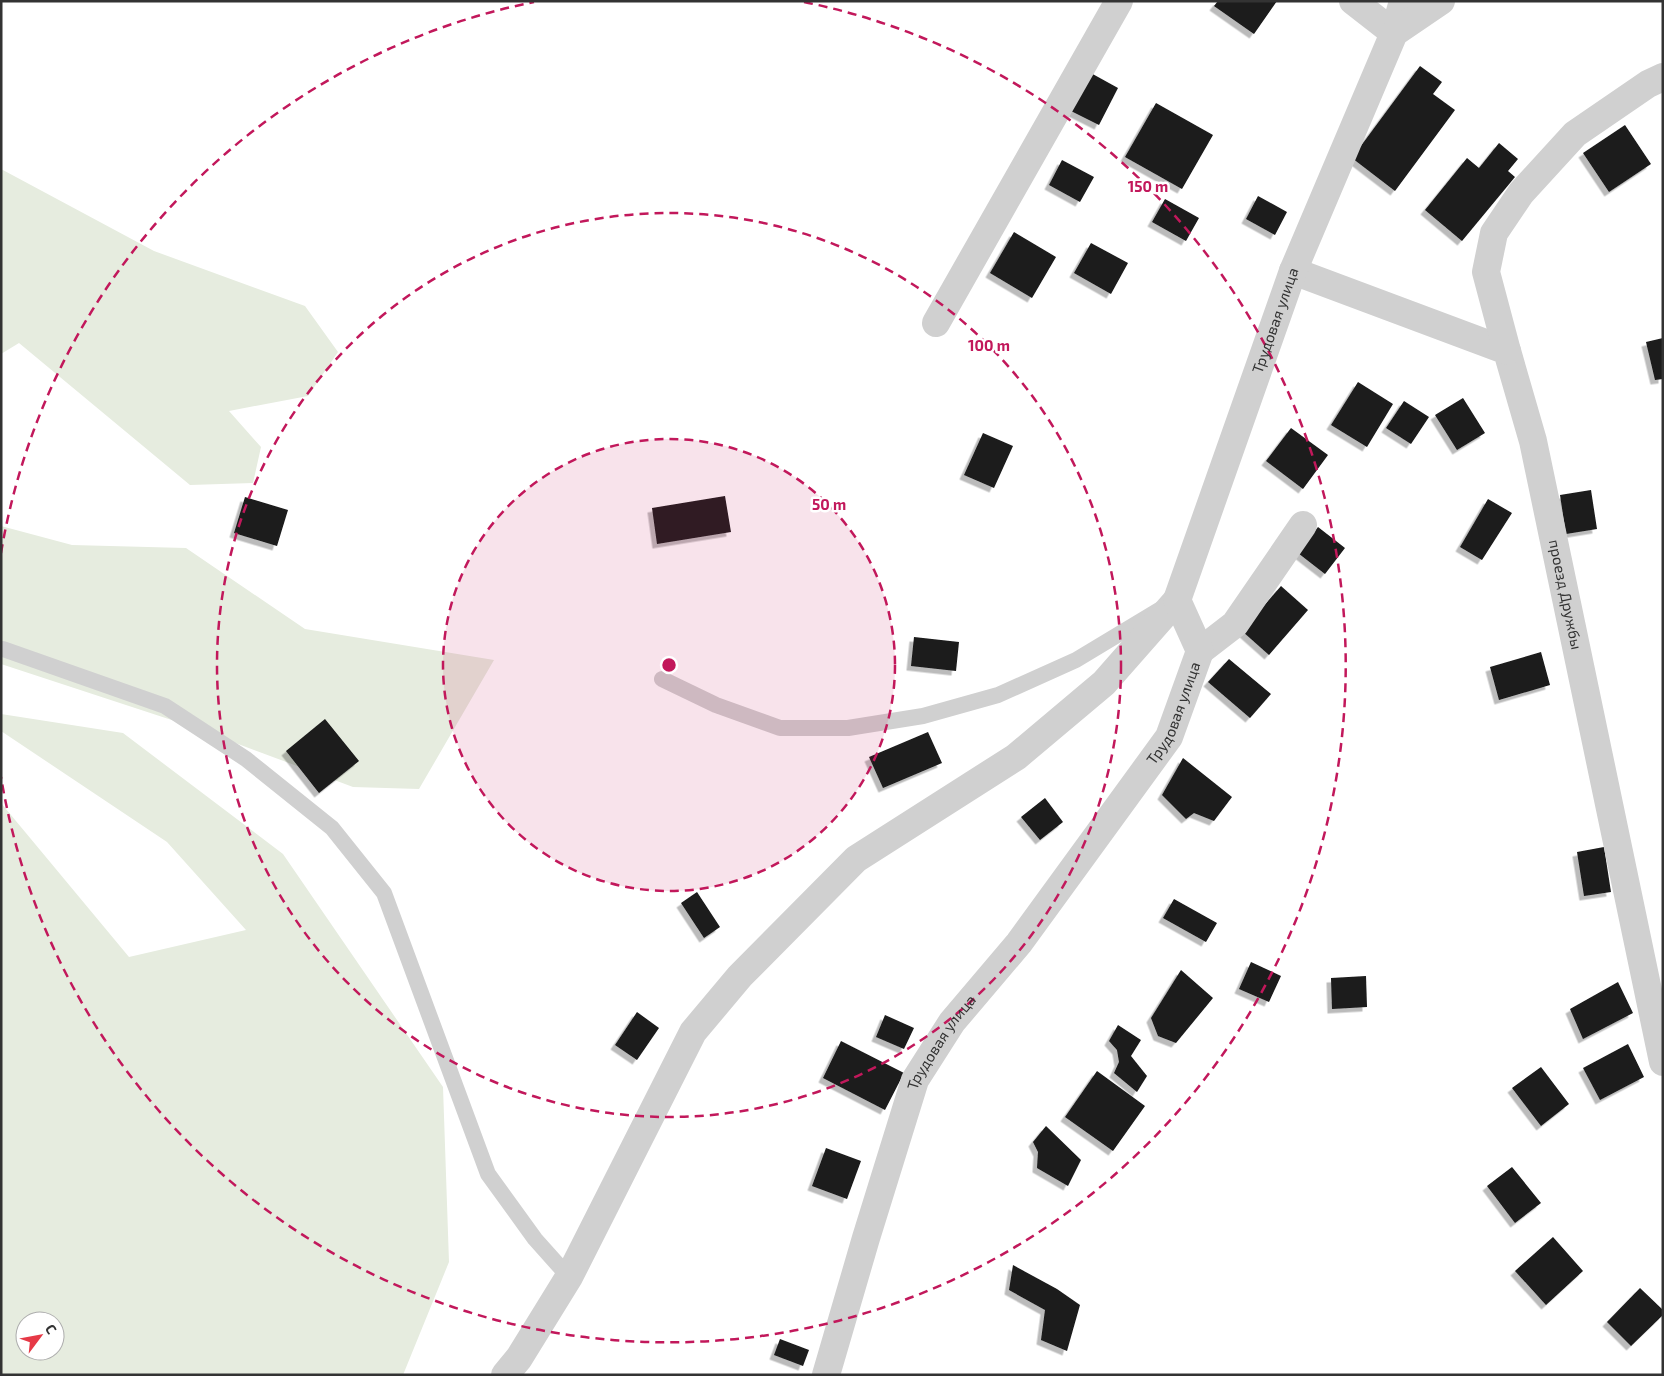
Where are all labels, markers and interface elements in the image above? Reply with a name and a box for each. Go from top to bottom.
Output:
text: 150 m [1128,177,1168,195]
street label: Трудовая улица [1248,265,1301,376]
text: 100 m [968,336,1010,354]
text: 50 m [812,495,846,513]
street label: проезд Дружбы [1546,538,1586,651]
centre of rings [660,656,678,674]
street label: Трудовая улица [1142,659,1203,767]
street label: Трудовая улица [903,991,979,1092]
north arrow [15,1311,65,1361]
text: С [42,1321,61,1337]

